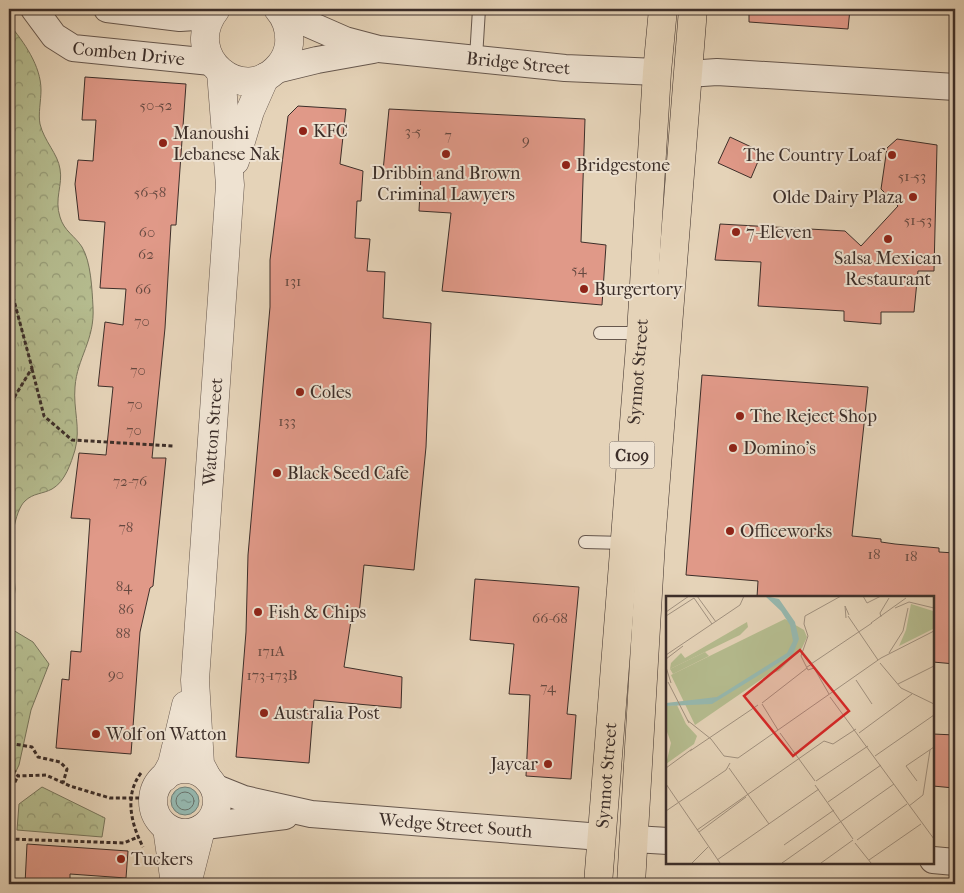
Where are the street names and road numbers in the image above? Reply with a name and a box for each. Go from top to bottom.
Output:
street label: Comben Drive [72,38,186,70]
street label: Bridge Street [465,47,571,79]
street label: Synnot Street [623,317,652,425]
street label: Watton Street [198,376,227,488]
road number: C109 [610,442,654,468]
street label: Synnot Street [592,721,621,829]
street label: Wedge Street South [377,809,533,842]

